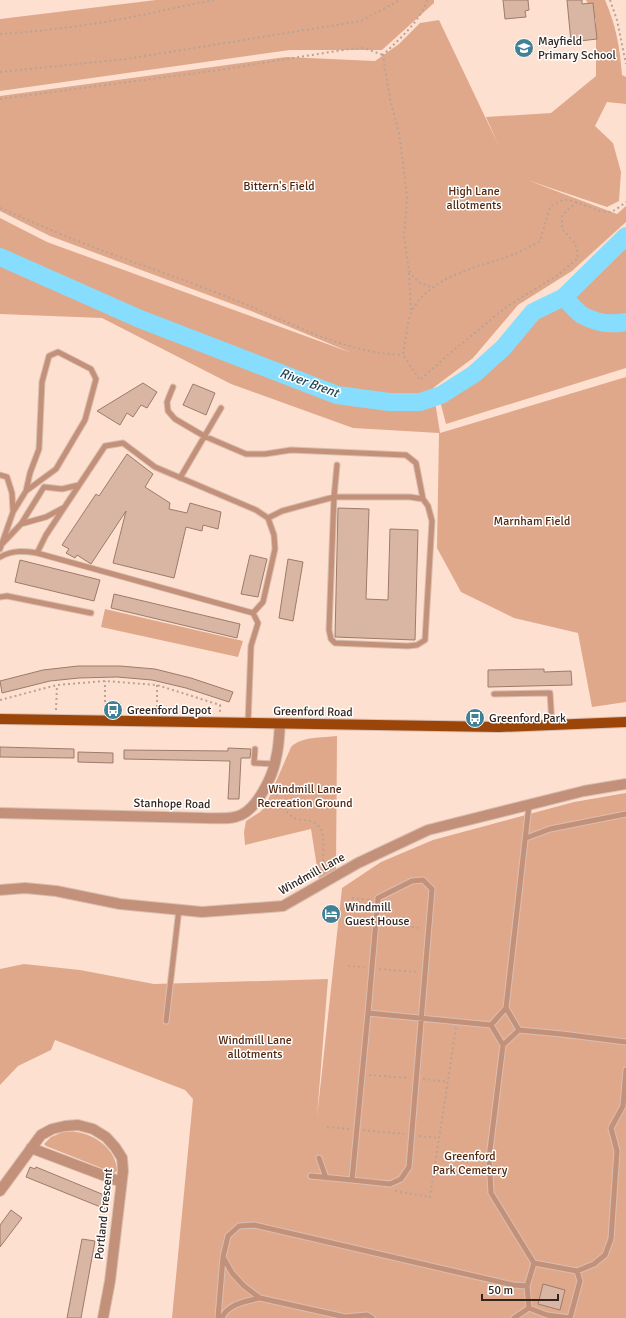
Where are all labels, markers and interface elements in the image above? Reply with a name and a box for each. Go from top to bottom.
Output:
place label: Mayfield Primary School [538,34,616,63]
school or university icon: Mayfield Primary School [513,37,535,59]
park label: Bittern's Field [243,179,315,194]
park label: High Lane allotments [447,184,501,213]
water label: River Brent [277,365,342,402]
park label: Marnham Field [494,514,570,529]
bus stop icon: Greenford Depot [102,699,124,721]
place label: Greenford Depot [127,703,211,718]
street label: Greenford Road [273,704,353,720]
bus stop icon: Greenford Park [464,707,486,729]
place label: Greenford Park [489,711,566,726]
park label: Windmill Lane Recreation Ground [257,782,353,811]
street label: Stanhope Road [133,796,211,812]
street label: Windmill Lane [276,850,348,898]
place label: Windmill Guest House [345,900,410,929]
hotel icon: Windmill Guest House [320,903,342,925]
park label: Windmill Lane allotments [218,1033,292,1062]
park label: Greenford Park Cemetery [433,1149,508,1178]
street label: Portland Crescent [92,1168,116,1260]
scale bar [482,1276,558,1302]
text: 50 m [488,1283,513,1298]

